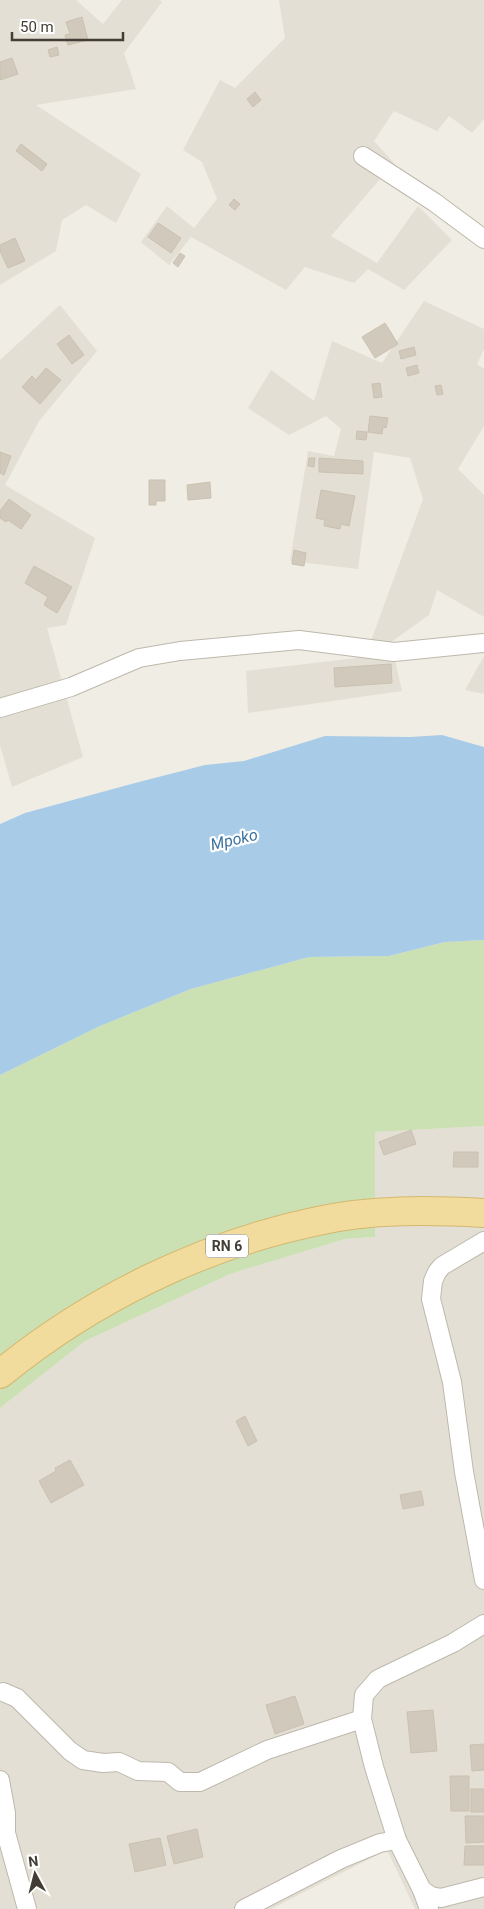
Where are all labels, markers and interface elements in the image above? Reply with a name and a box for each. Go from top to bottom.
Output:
scale bar [12,10,124,42]
text: 50 m [20,18,54,36]
water label: Mpoko [209,825,260,854]
road number: RN 6 [206,1234,248,1258]
north arrow [10,1849,60,1899]
text: N [28,1853,39,1870]

